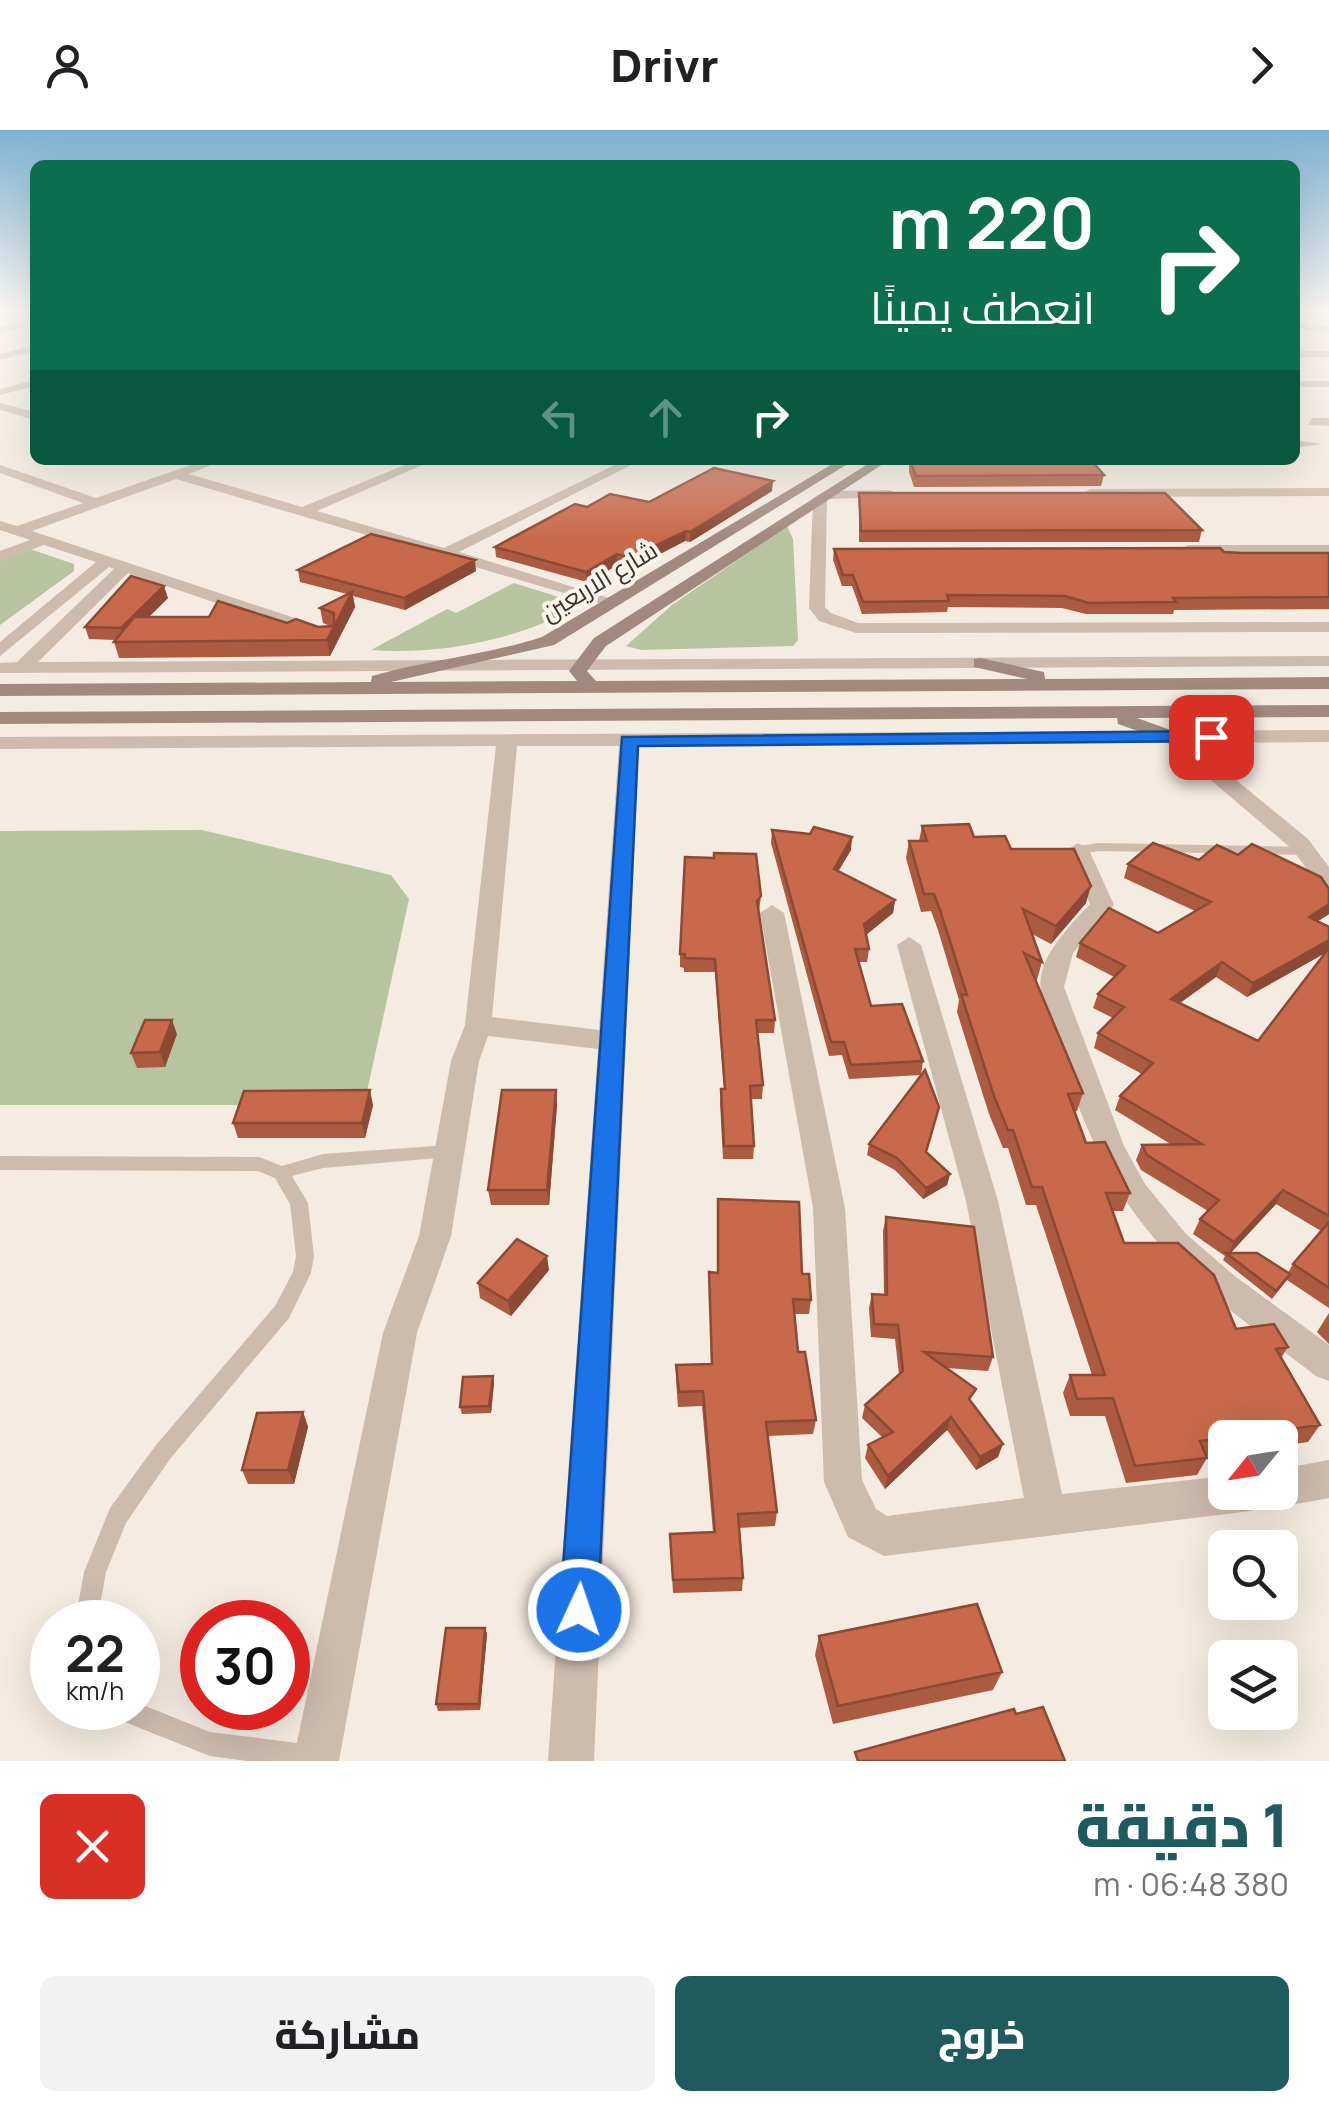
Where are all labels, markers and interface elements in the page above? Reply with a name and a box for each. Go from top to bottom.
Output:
text: Drivr [611,34,718,96]
icon: person [40,38,95,93]
icon: forward [1234,38,1289,93]
text: 220 m [889,174,1095,270]
icon: right [1130,200,1260,330]
text: انعطف يمينًا [870,276,1095,338]
icon: left [533,390,588,445]
icon: ahead [638,390,693,445]
icon: right [743,390,798,445]
street label: شارع الاربعين [534,532,664,629]
pin [1169,695,1254,780]
icon: arrive [1184,710,1239,765]
north arrow [1208,1420,1298,1510]
map controls [1208,1420,1298,1730]
button: search [1208,1530,1298,1620]
position arrow [527,1558,631,1662]
speed limit sign: 30 [180,1600,310,1730]
text: 22 [65,1619,125,1687]
button: layers [1208,1640,1298,1730]
text: km/h [66,1673,124,1708]
text: 1 دقيقة [1076,1783,1289,1865]
button: close [40,1794,145,1899]
text: 380 m · 06:48 [1093,1862,1289,1906]
button: مشاركة [40,1976,655,2091]
button: خروج [675,1976,1289,2091]

